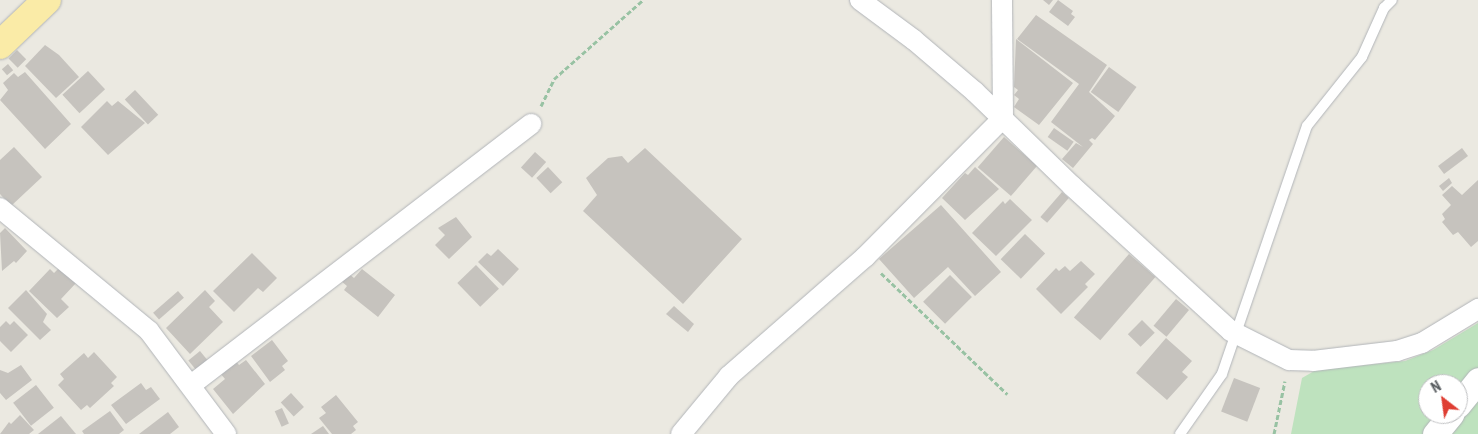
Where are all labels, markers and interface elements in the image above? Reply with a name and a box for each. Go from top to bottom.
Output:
north arrow [1418,374,1468,424]
text: N [1428,378,1444,396]

